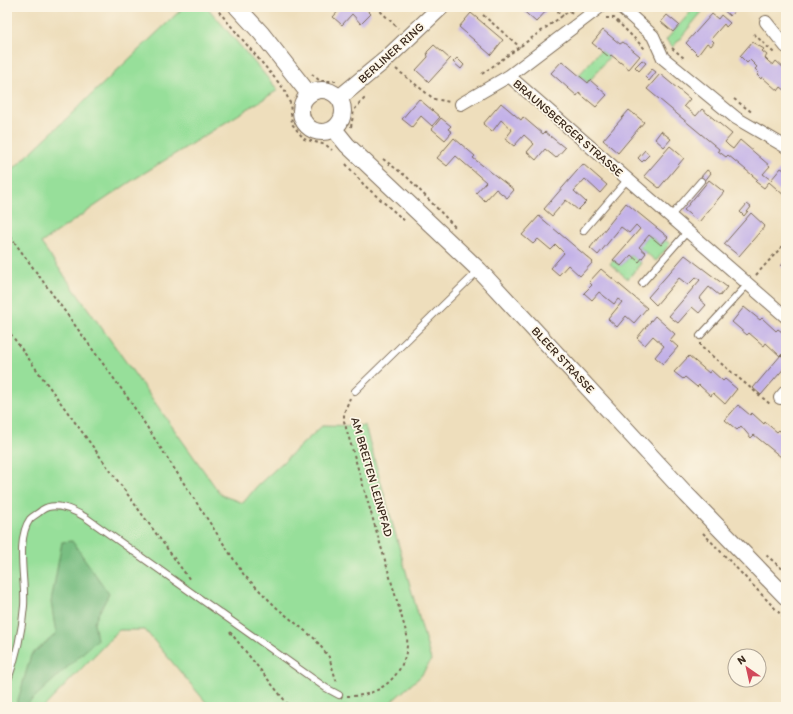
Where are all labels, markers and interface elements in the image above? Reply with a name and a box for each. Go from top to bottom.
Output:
street label: BERLINER RING [355,20,427,86]
street label: BRAUNSBERGER STRASSE [510,76,626,180]
street label: BLEER STRASSE [529,324,598,396]
street label: AM BREITEN LEINPFAD [348,415,396,539]
north arrow [727,648,767,688]
text: N [735,653,748,668]

